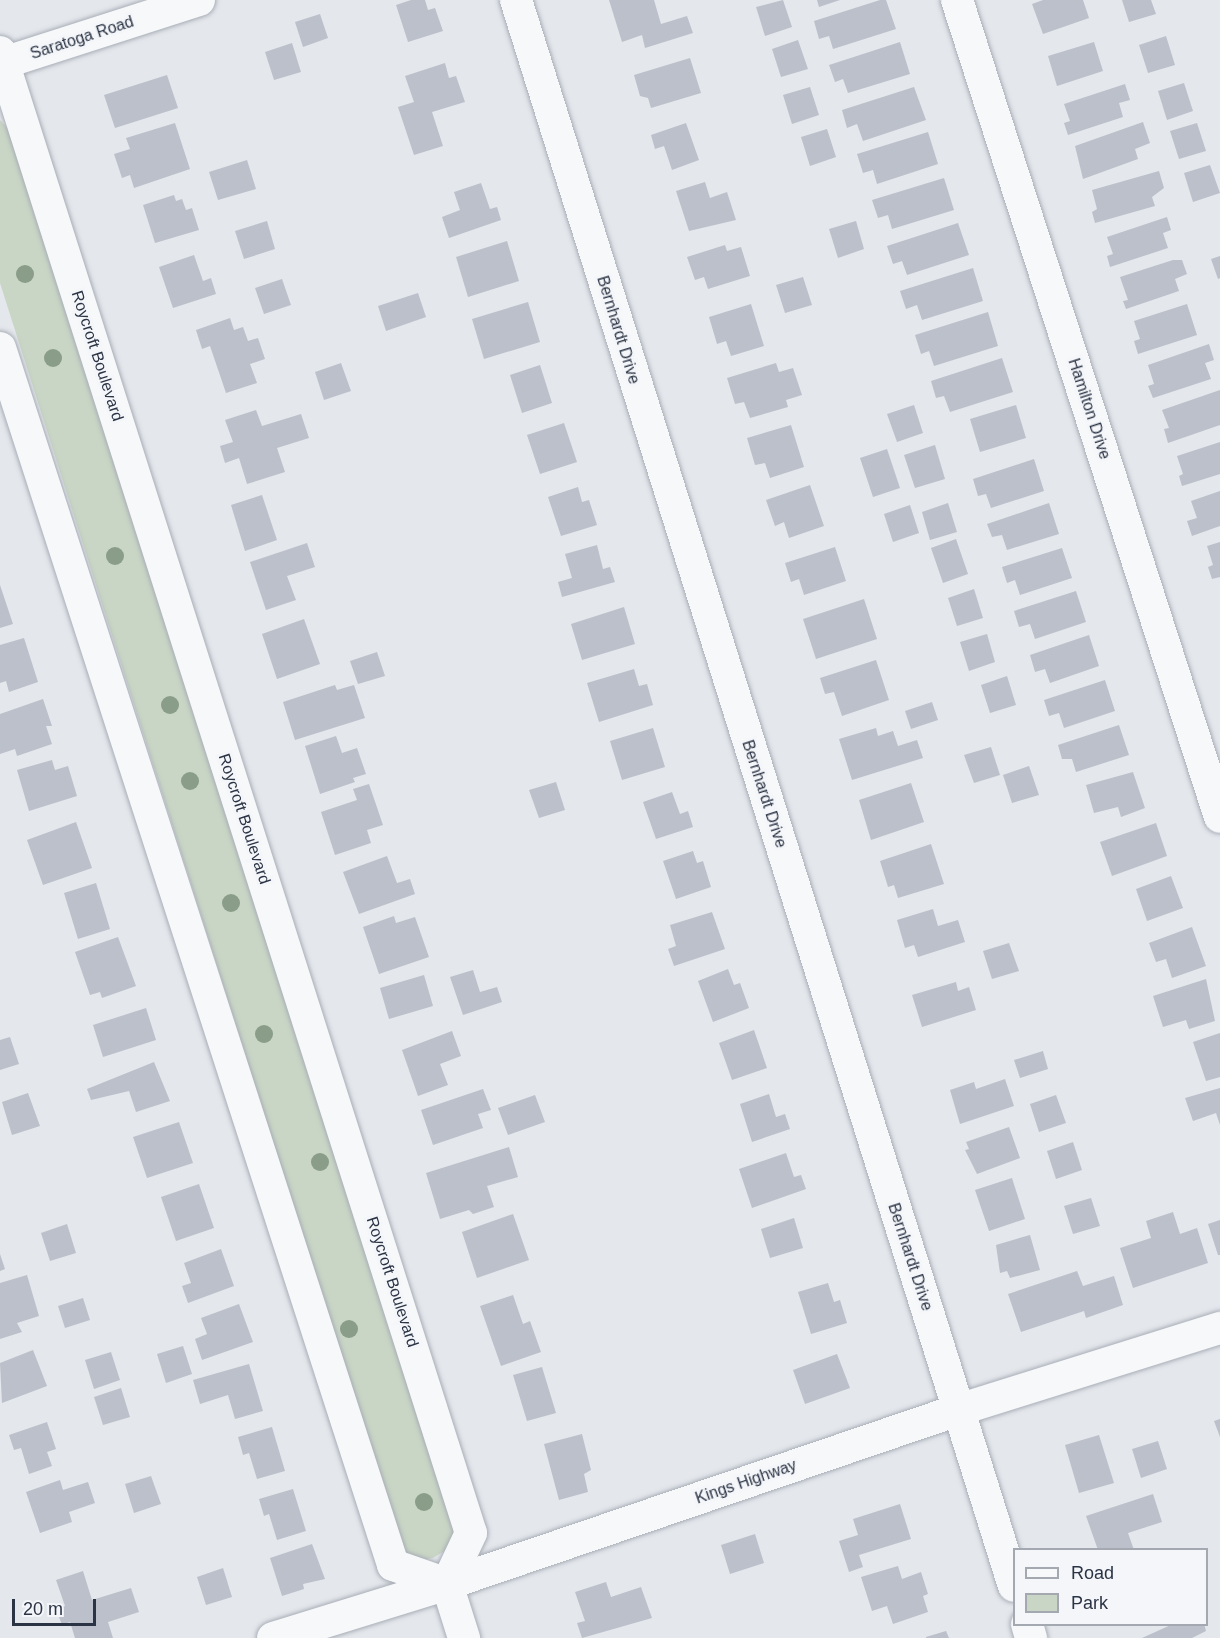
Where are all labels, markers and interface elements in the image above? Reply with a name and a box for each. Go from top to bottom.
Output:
street label: Saratoga Road [28,12,136,64]
street label: Bernhardt Drive [592,274,644,386]
street label: Roycroft Boulevard [67,288,127,424]
street label: Hamilton Drive [1064,356,1114,462]
street label: Bernhardt Drive [738,738,790,850]
street label: Roycroft Boulevard [214,751,274,887]
street label: Bernhardt Drive [884,1201,936,1313]
street label: Roycroft Boulevard [362,1214,422,1350]
street label: Kings Highway [693,1456,799,1508]
legend [1013,1548,1208,1626]
text: Road [1071,1563,1114,1583]
scale bar [15,1587,99,1625]
text: Park [1071,1593,1108,1613]
text: 20 m [23,1599,63,1619]

